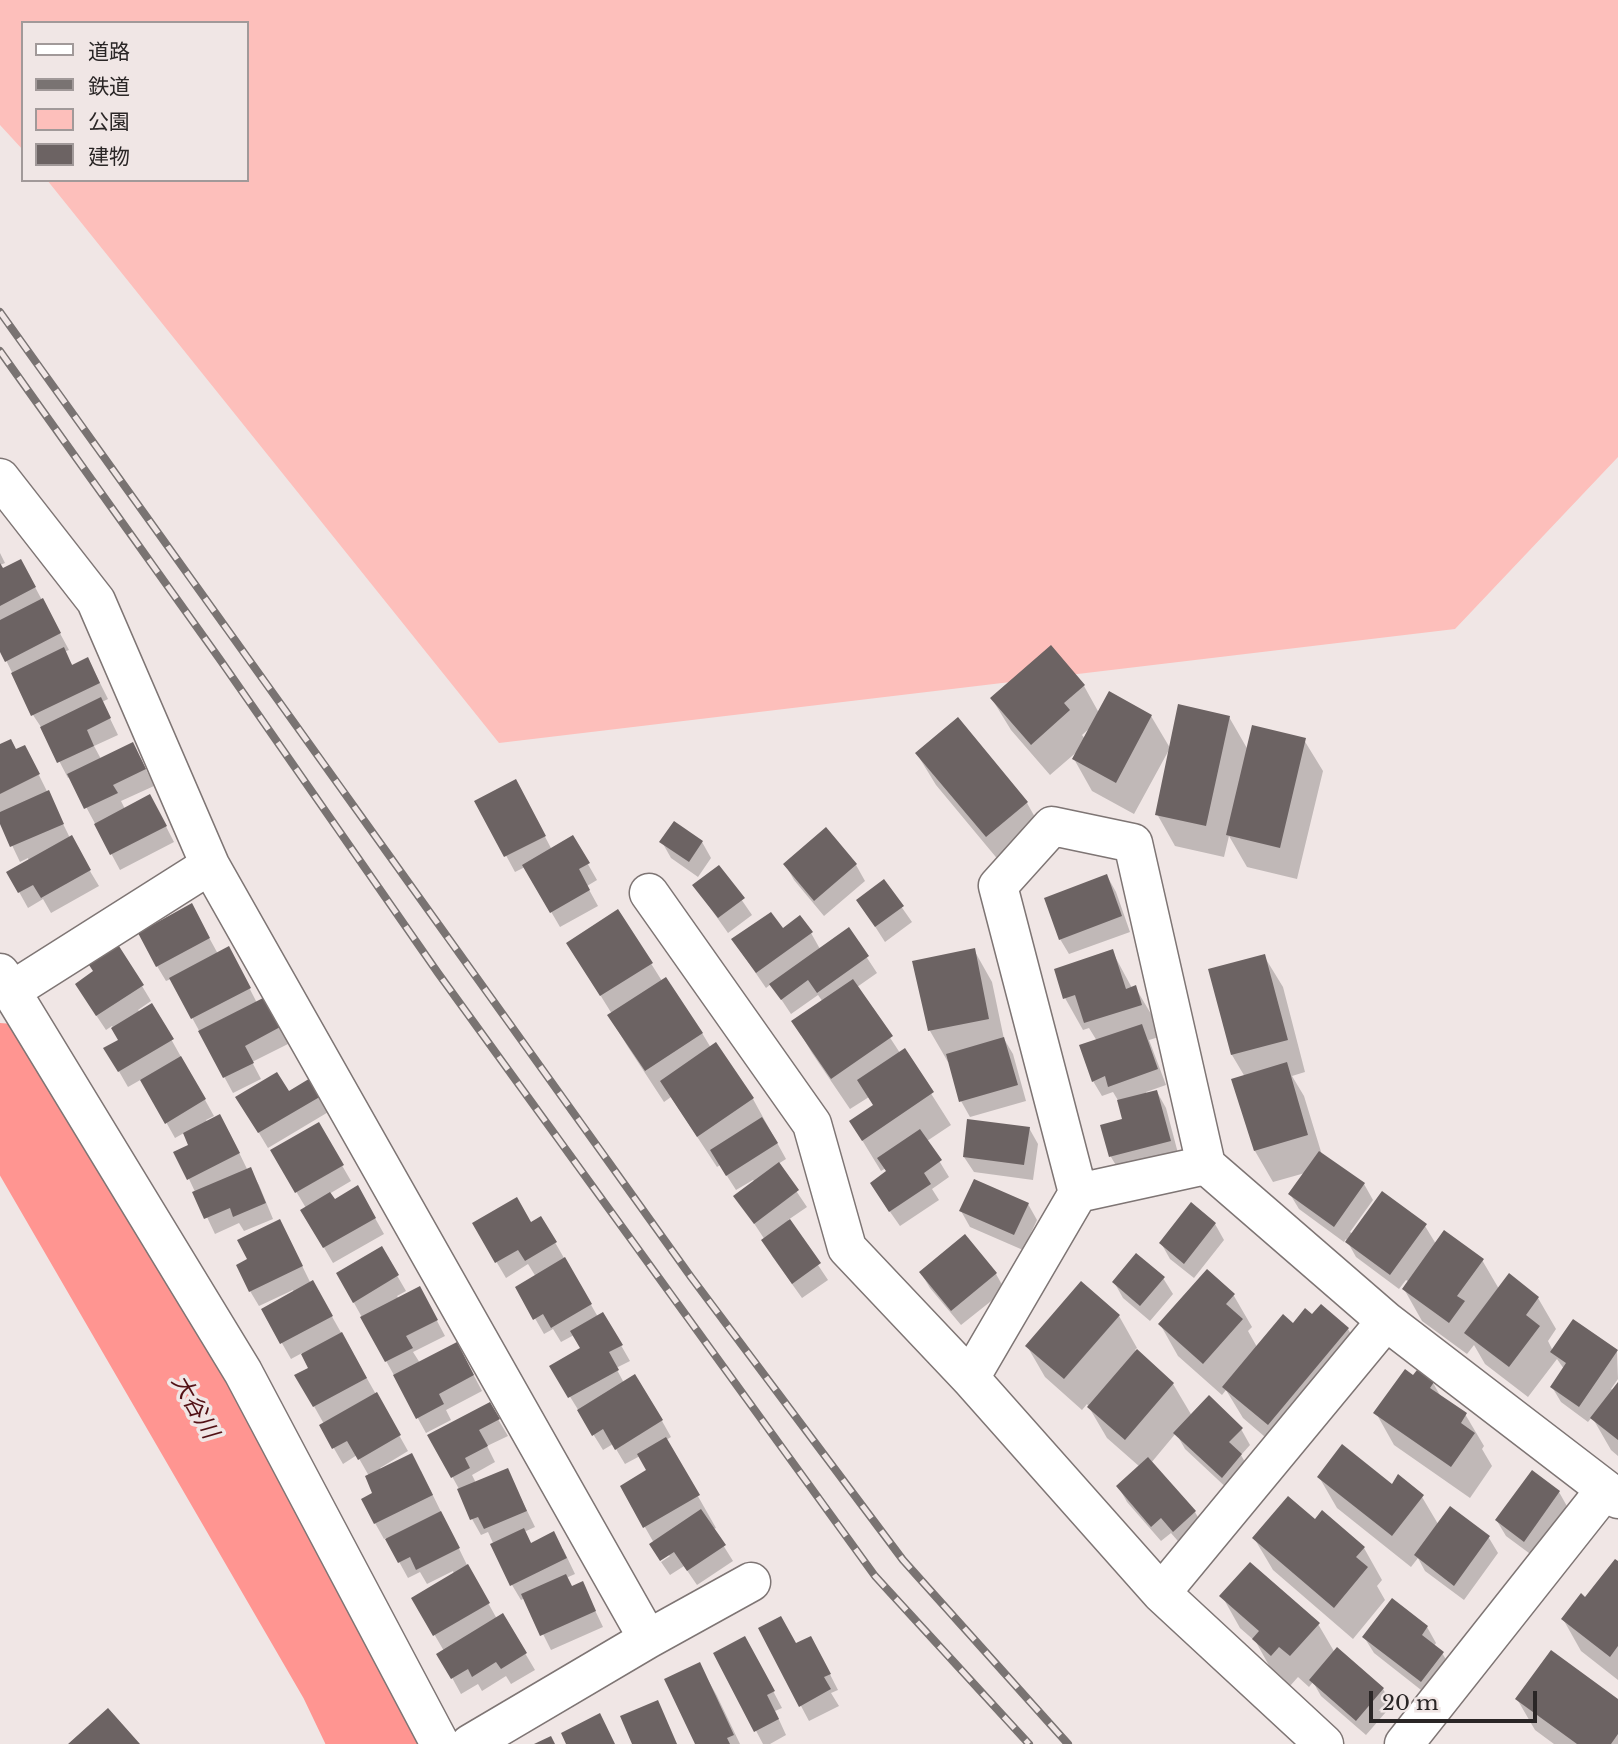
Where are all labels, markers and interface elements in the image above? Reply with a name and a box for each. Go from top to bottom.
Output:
legend [21,21,248,182]
text: 道路 [88,39,130,65]
text: 鉄道 [88,74,130,100]
text: 公園 [88,109,130,135]
text: 建物 [88,144,130,170]
water label: 大谷川 [165,1370,223,1444]
scale bar [1373,1678,1541,1722]
text: 20 m [1382,1690,1439,1716]

